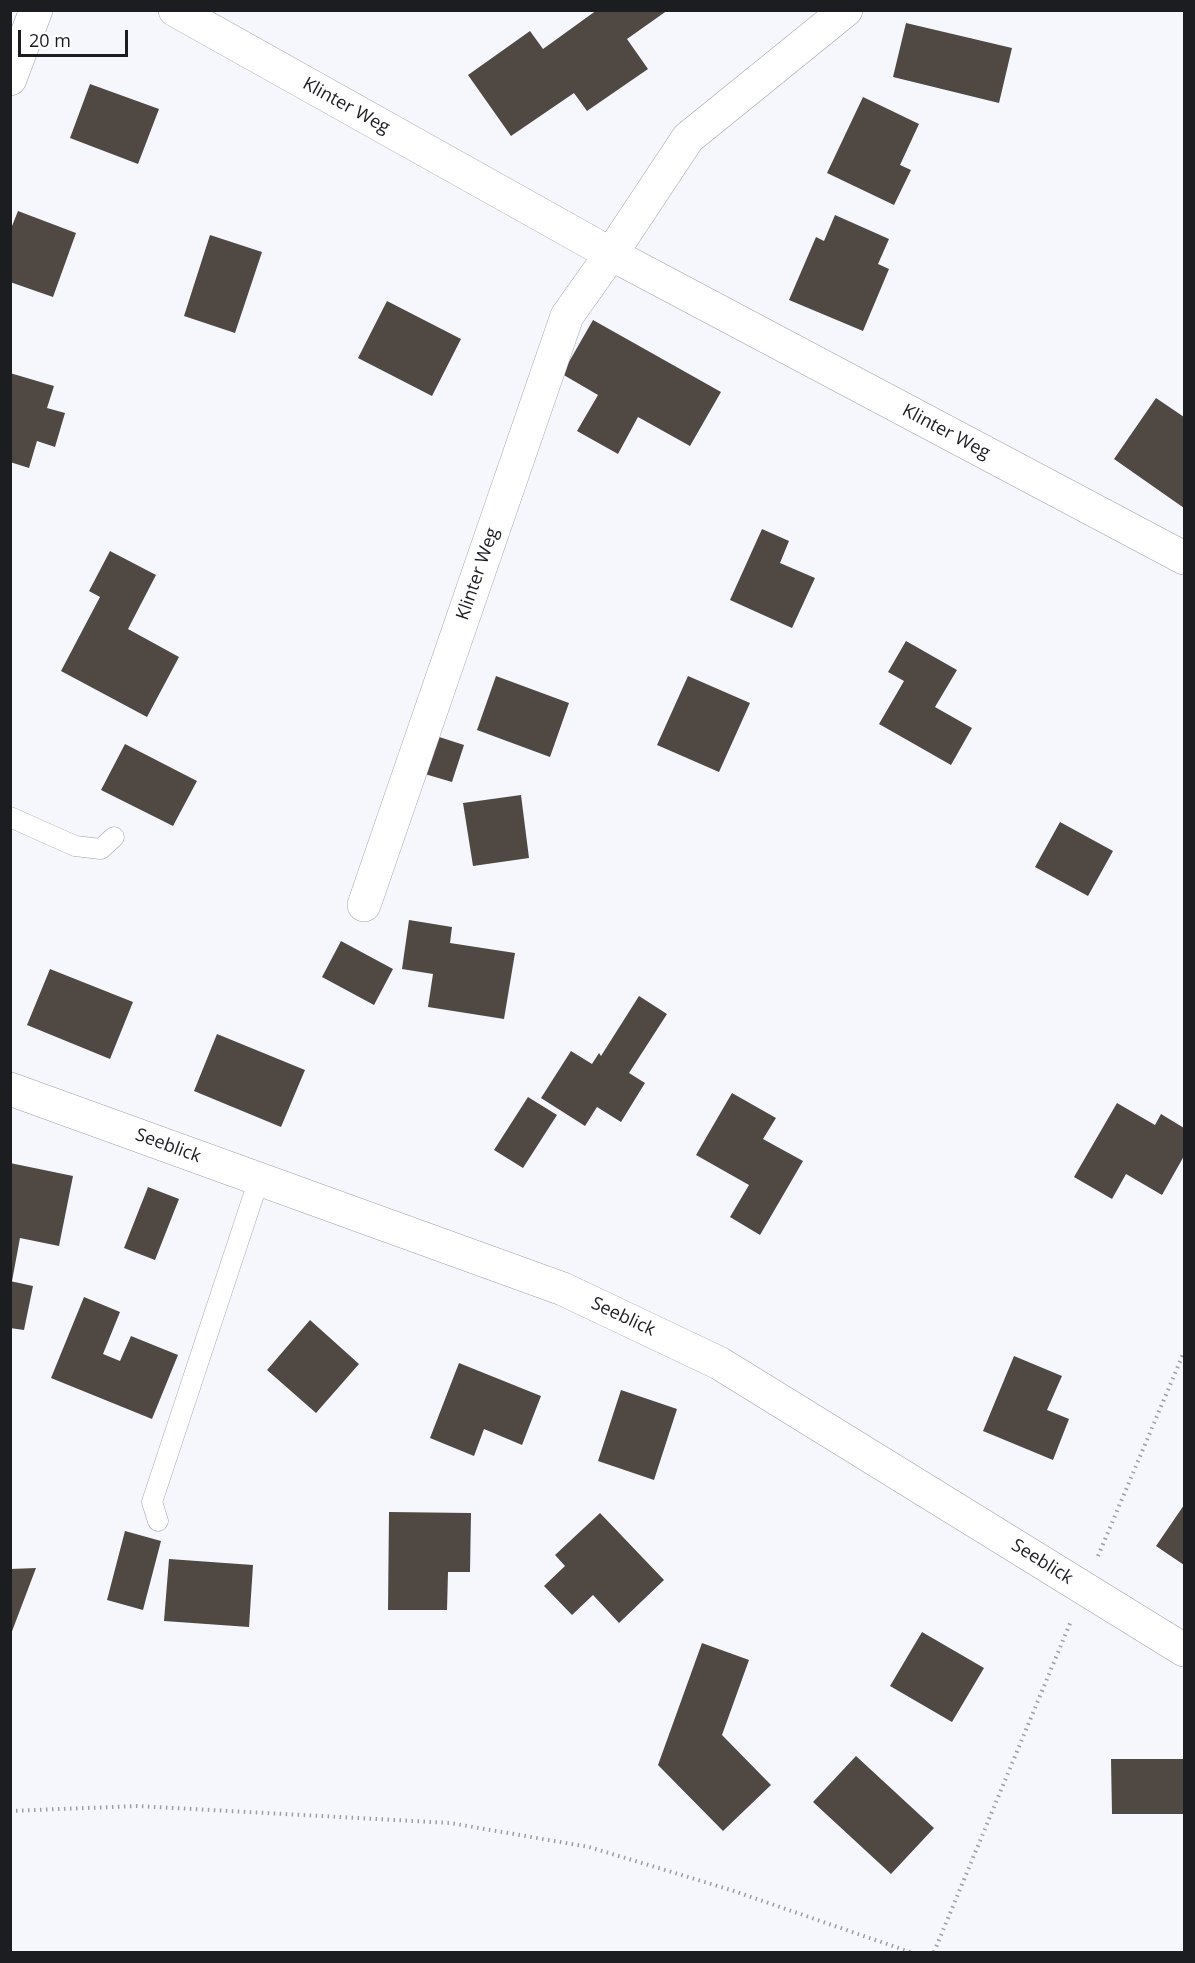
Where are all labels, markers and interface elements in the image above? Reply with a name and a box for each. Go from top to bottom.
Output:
scale bar [21,18,130,56]
text: 20 m [29,28,71,52]
street label: Klinter Weg [299,73,393,139]
street label: Klinter Weg [898,400,994,464]
street label: Klinter Weg [452,525,504,623]
street label: Seeblick [132,1124,204,1168]
street label: Seeblick [588,1293,658,1341]
street label: Seeblick [1007,1535,1077,1589]

